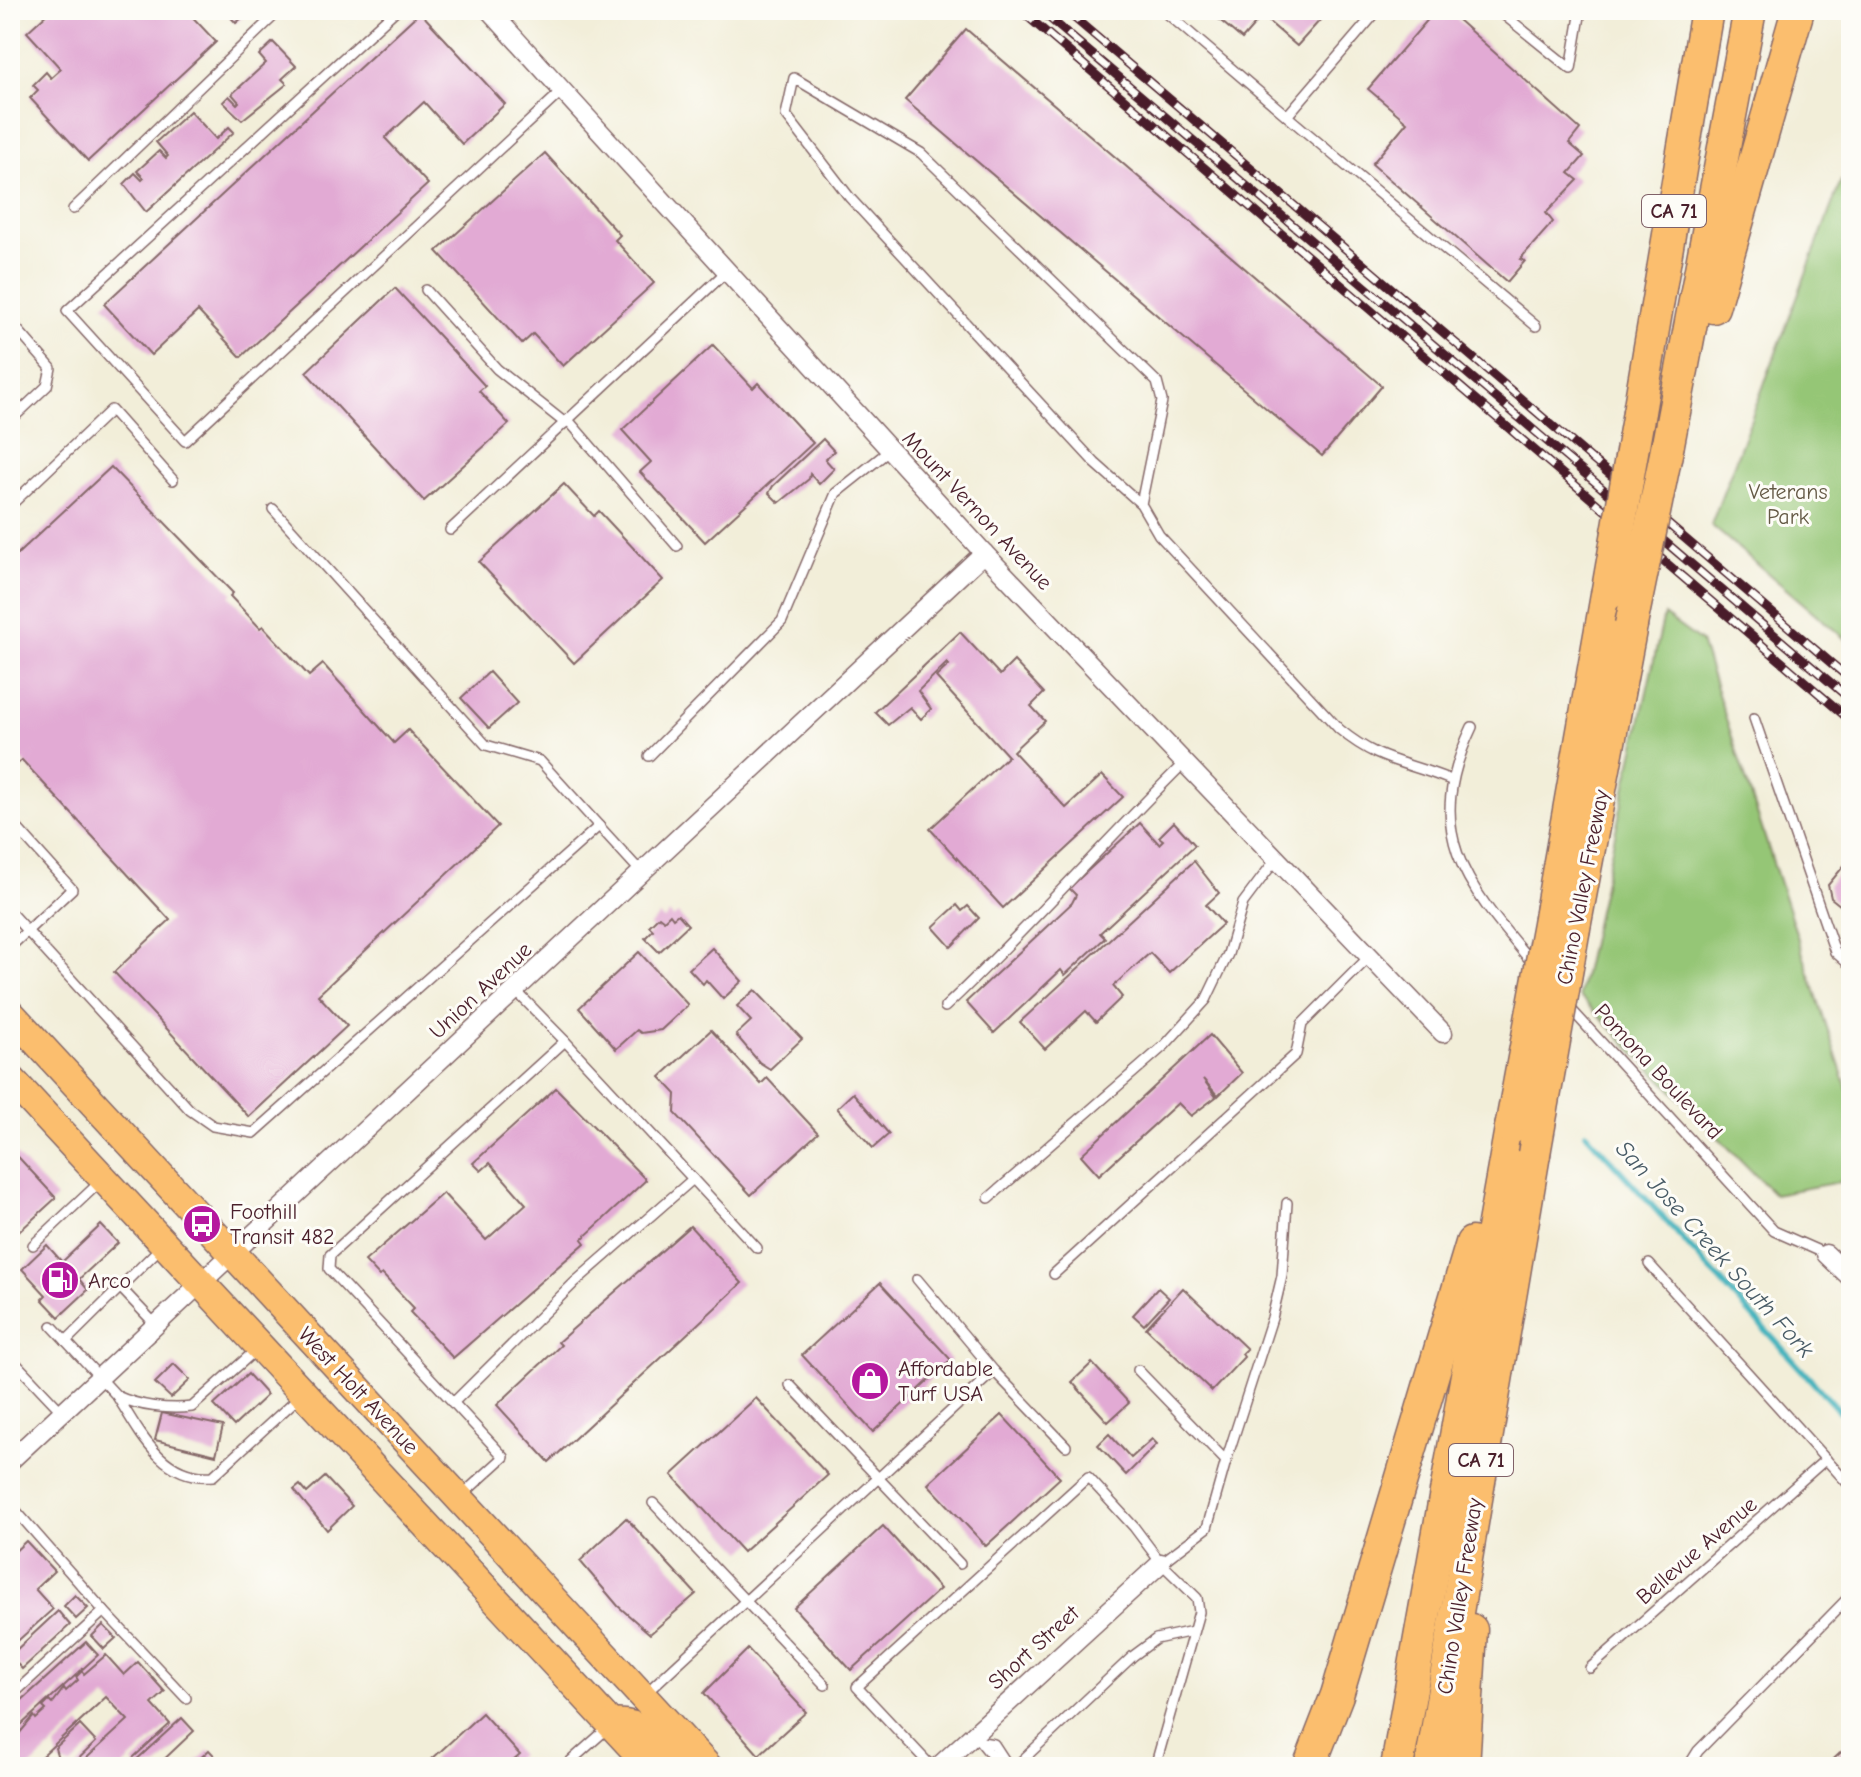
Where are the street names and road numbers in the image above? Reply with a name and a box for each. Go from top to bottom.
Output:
road number: CA 71 [1642,195,1706,227]
street label: Mount Vernon Avenue [897,426,1058,595]
street label: Chino Valley Freeway [1551,787,1615,987]
street label: Union Avenue [424,937,537,1045]
street label: Pomona Boulevard [1589,998,1728,1145]
street label: West Holt Avenue [293,1322,424,1460]
road number: CA 71 [1449,1444,1513,1476]
street label: Bellevue Avenue [1631,1491,1762,1610]
street label: Chino Valley Freeway [1432,1496,1488,1696]
street label: Short Street [983,1600,1085,1695]

